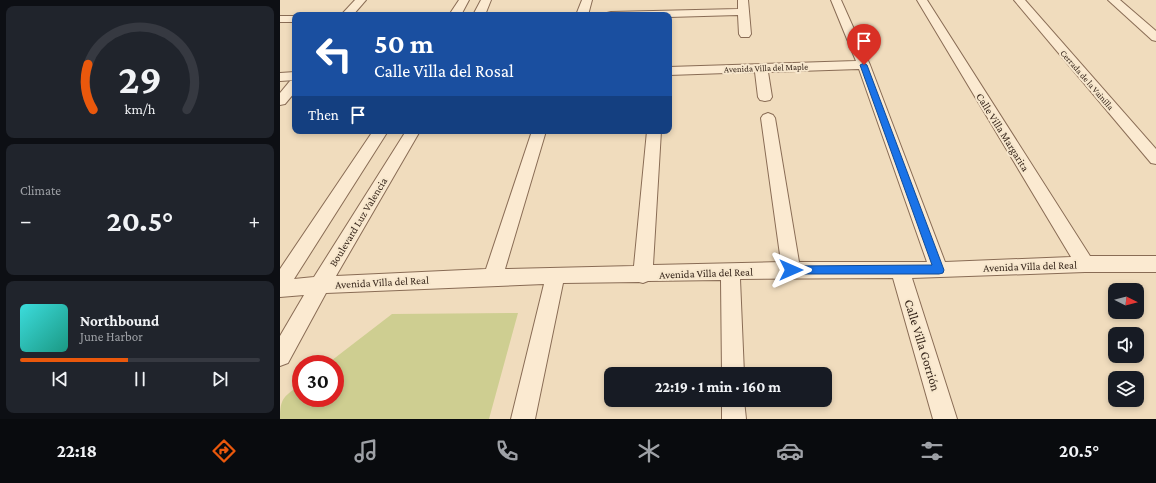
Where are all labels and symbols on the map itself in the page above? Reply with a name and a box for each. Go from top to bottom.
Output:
pin [847,24,881,65]
street label: Cerrada de la Vainilla [1058,48,1116,112]
street label: Avenida Villa del Maple [724,62,808,74]
street label: Calle Villa Margarita [973,91,1032,174]
street label: Boulevard Luz Valencia [327,175,389,269]
position arrow [770,249,812,291]
street label: Avenida Villa del Real [983,258,1077,274]
street label: Avenida Villa del Real [659,265,753,281]
street label: Avenida Villa del Real [335,274,429,290]
north arrow [1108,283,1144,319]
street label: Calle Villa Gorrión [901,297,944,393]
speed limit sign: 30 [292,355,344,407]

